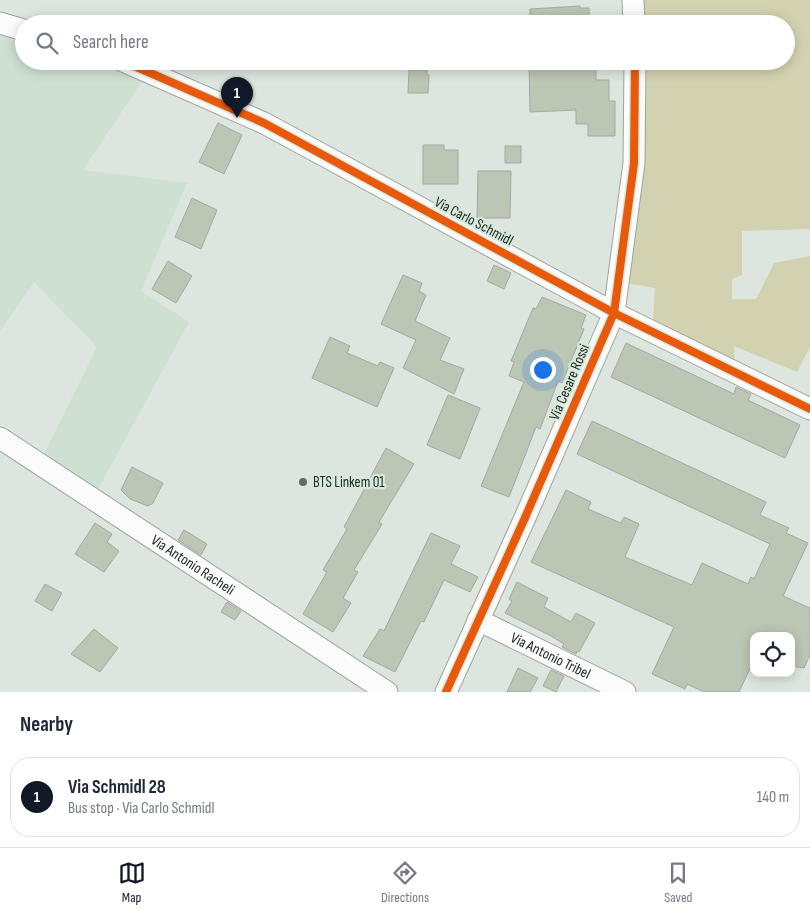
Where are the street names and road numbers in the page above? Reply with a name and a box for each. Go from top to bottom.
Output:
street label: Via Carlo Schmidl [431,193,516,250]
street label: Via Cesare Rossi [545,341,594,423]
street label: Via Antonio Racheli [147,531,239,600]
street label: Via Antonio Tribel [507,628,594,684]

